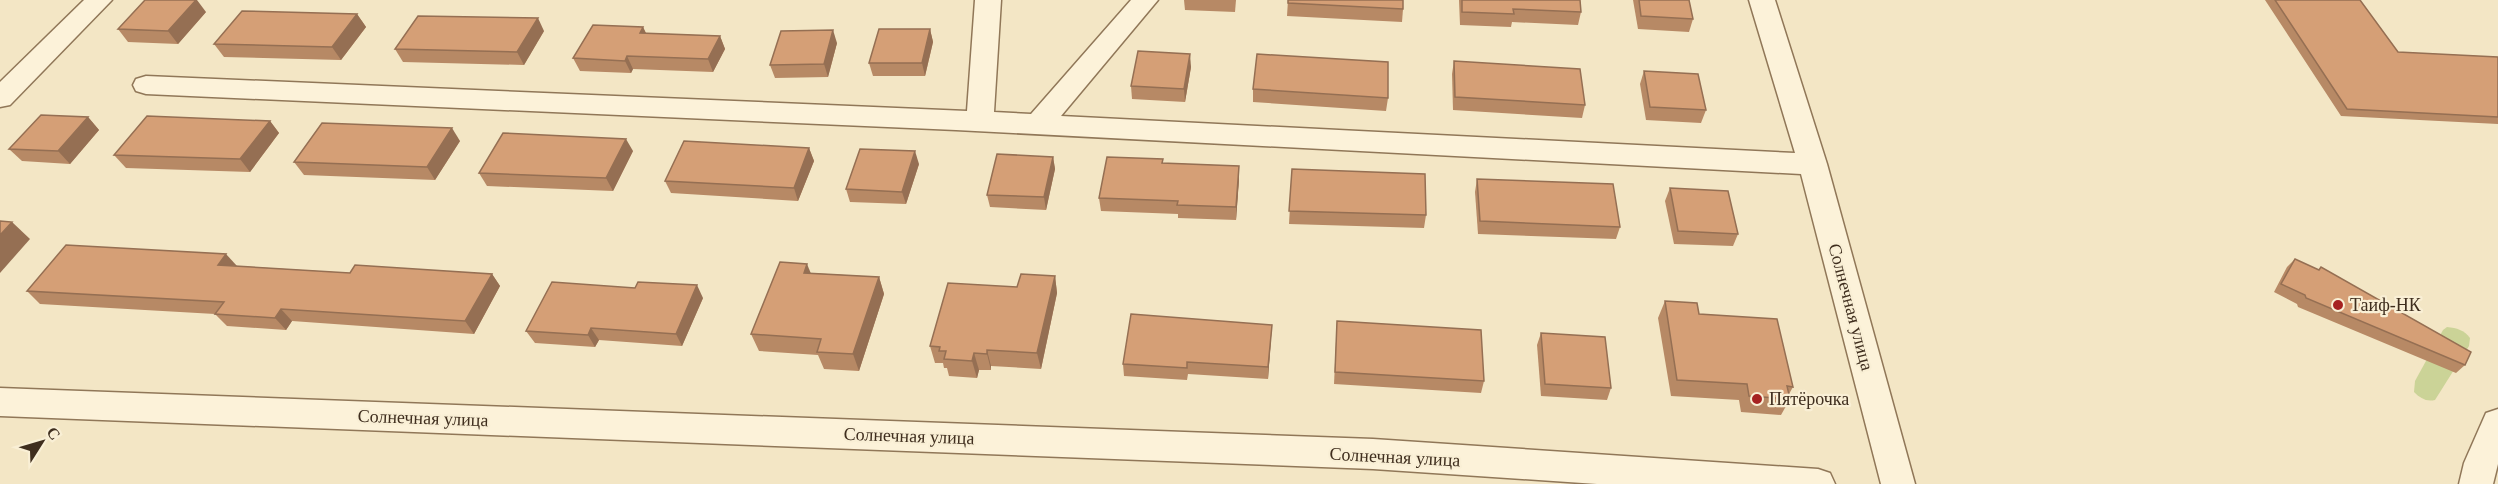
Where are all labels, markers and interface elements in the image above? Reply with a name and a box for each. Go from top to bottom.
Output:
street label: Солнечная улица [1824,241,1878,373]
place label: Таиф-НК [2350,295,2422,315]
marker: Таиф-НК [2331,298,2345,312]
place label: Пятёрочка [1769,389,1849,409]
marker: Пятёрочка [1750,392,1764,406]
street label: Солнечная улица [357,406,489,430]
north arrow [12,412,72,472]
text: С [43,424,64,443]
street label: Солнечная улица [843,424,975,448]
street label: Солнечная улица [1329,444,1461,470]

